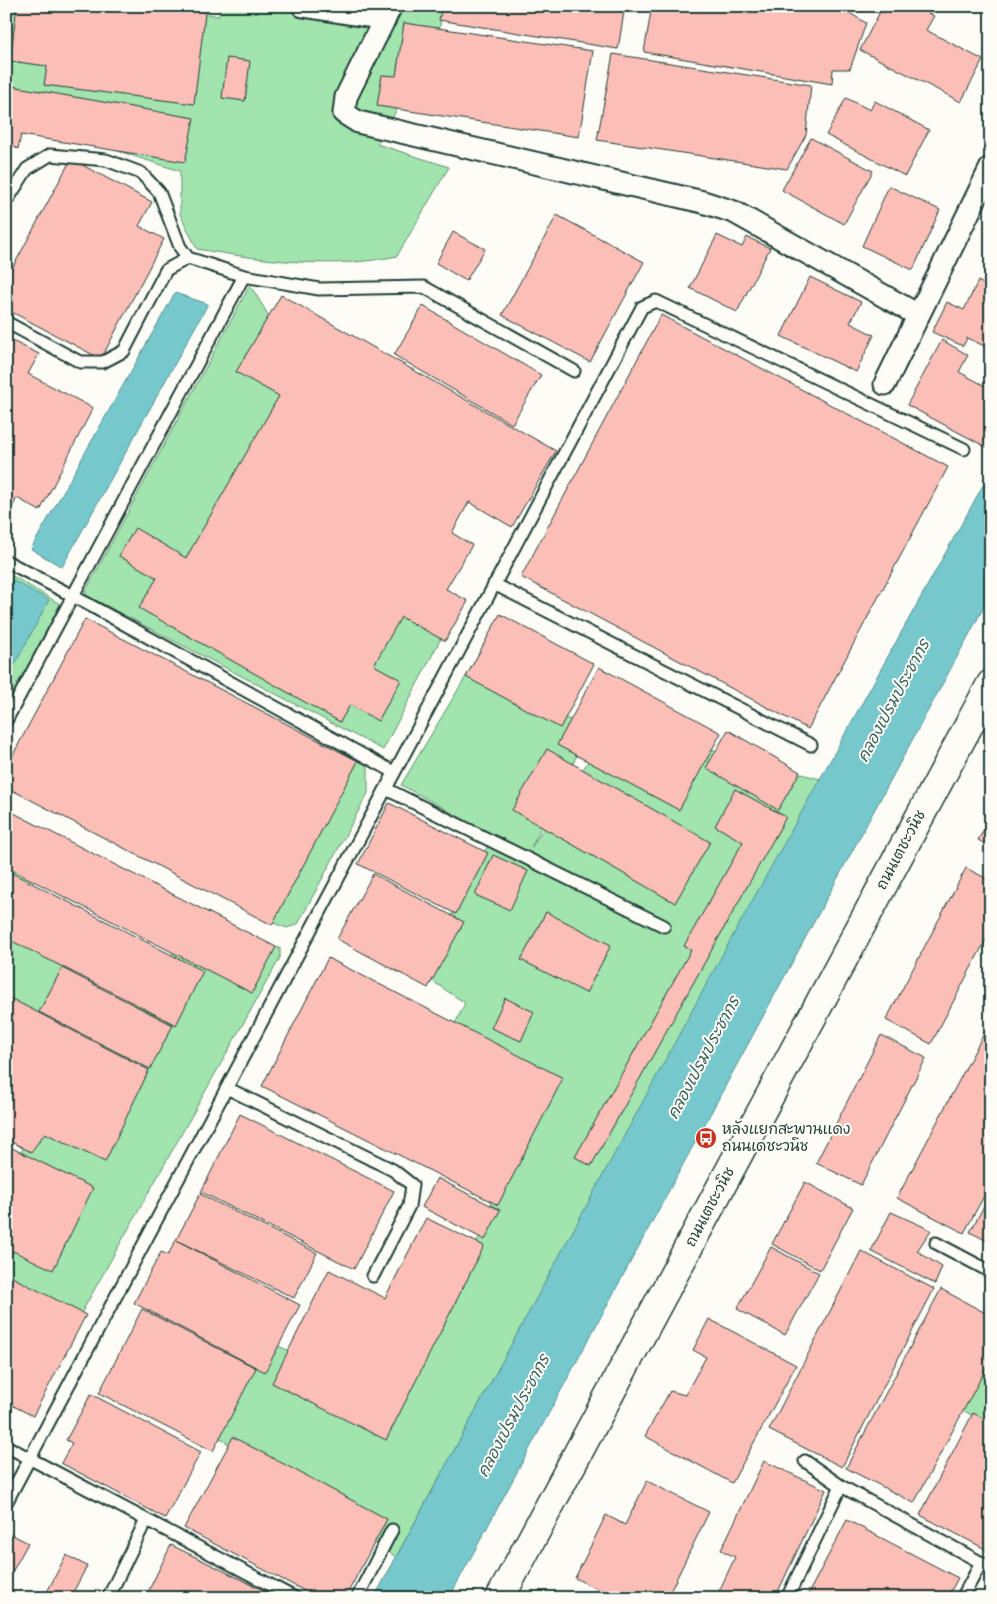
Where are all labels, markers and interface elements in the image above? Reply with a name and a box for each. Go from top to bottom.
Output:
water label: คลองเปรมประชากร [853,635,935,765]
street label: ถนนเตชะวนิช [872,807,930,893]
water label: คลองเปรมประชากร [663,992,745,1122]
place label: หลังแยกสะพานแดง ถนนเดชะวนิช [722,1120,850,1156]
bus stop icon: หลังแยกสะพานแดง ถนนเดชะวนิช [694,1126,718,1150]
street label: ถนนเตชะวนิช [681,1164,739,1250]
water label: คลองเปรมประชากร [473,1350,555,1480]

